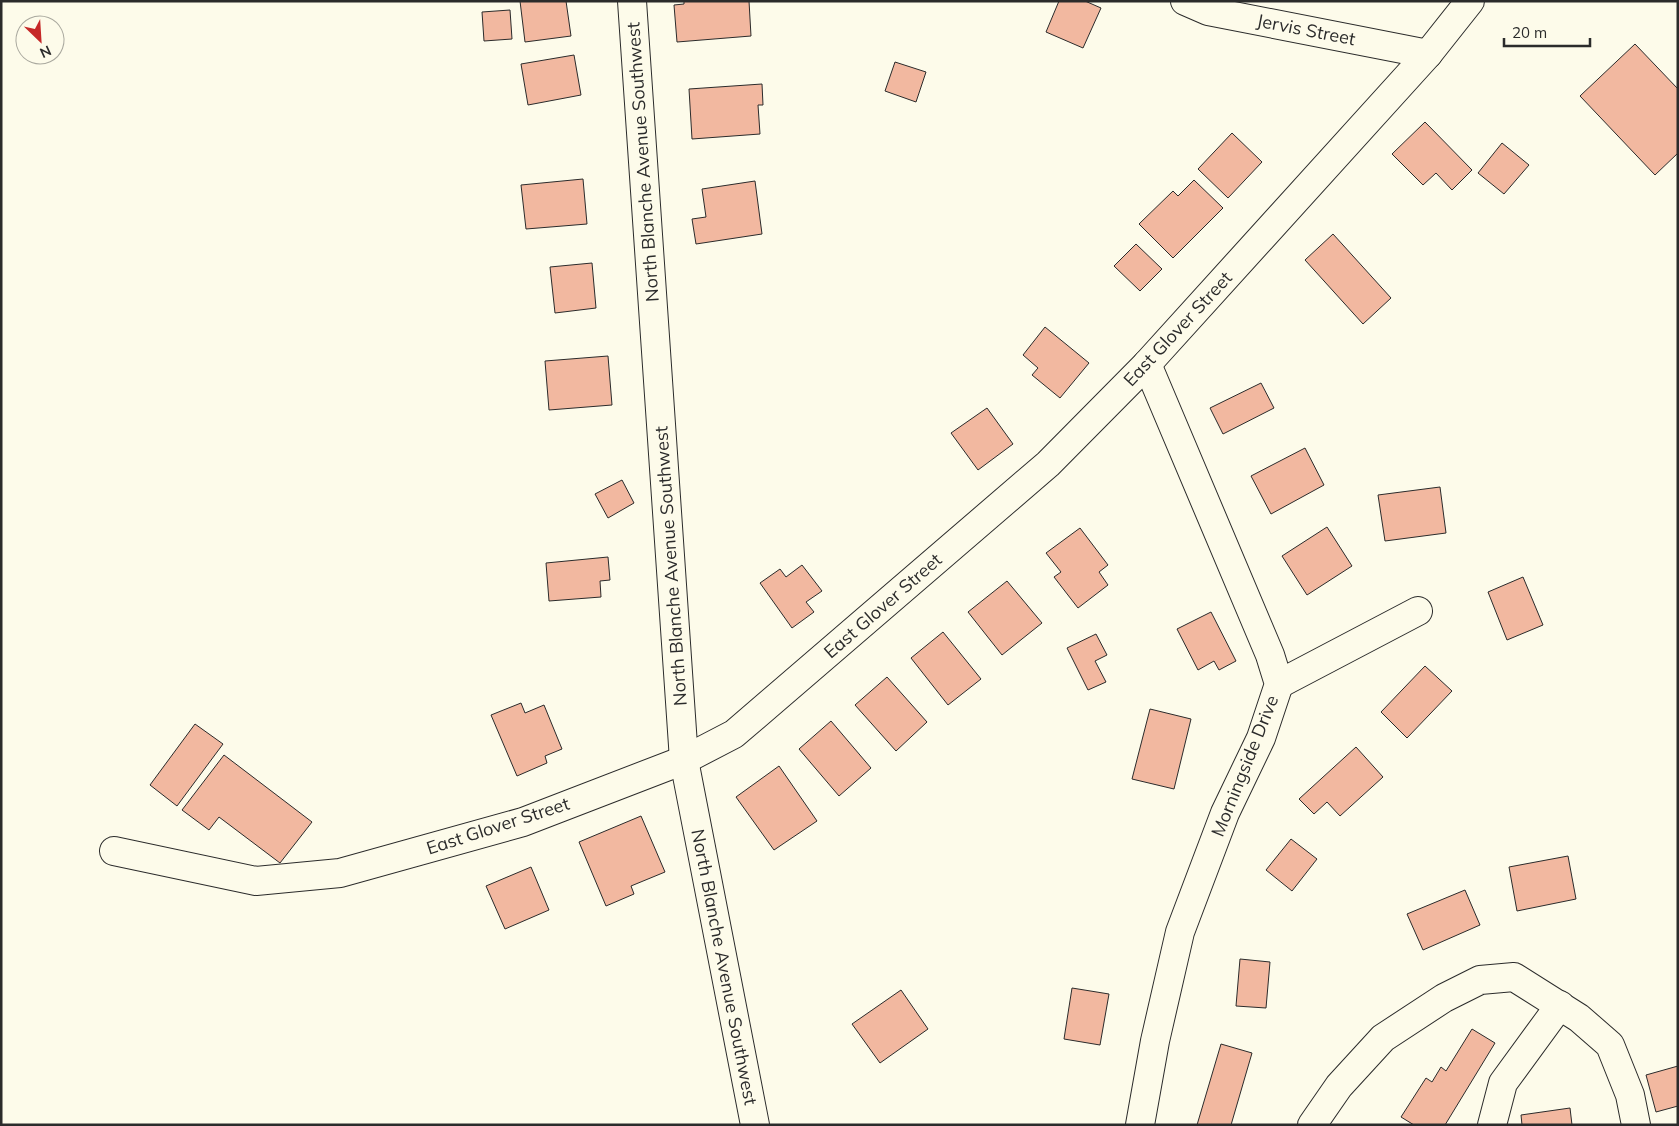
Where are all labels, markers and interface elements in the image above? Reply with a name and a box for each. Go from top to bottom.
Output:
street label: Jervis Street [1255,9,1357,50]
north arrow [15,15,65,65]
scale bar [1504,15,1590,47]
street label: North Blanche Avenue Southwest [621,21,664,303]
text: 20 m [1512,23,1547,42]
text: N [37,41,54,62]
street label: East Glover Street [1118,266,1237,391]
street label: North Blanche Avenue Southwest [649,425,692,707]
street label: East Glover Street [819,548,946,663]
street label: Morningside Drive [1206,692,1283,840]
street label: East Glover Street [423,792,572,859]
street label: North Blanche Avenue Southwest [686,827,763,1107]

